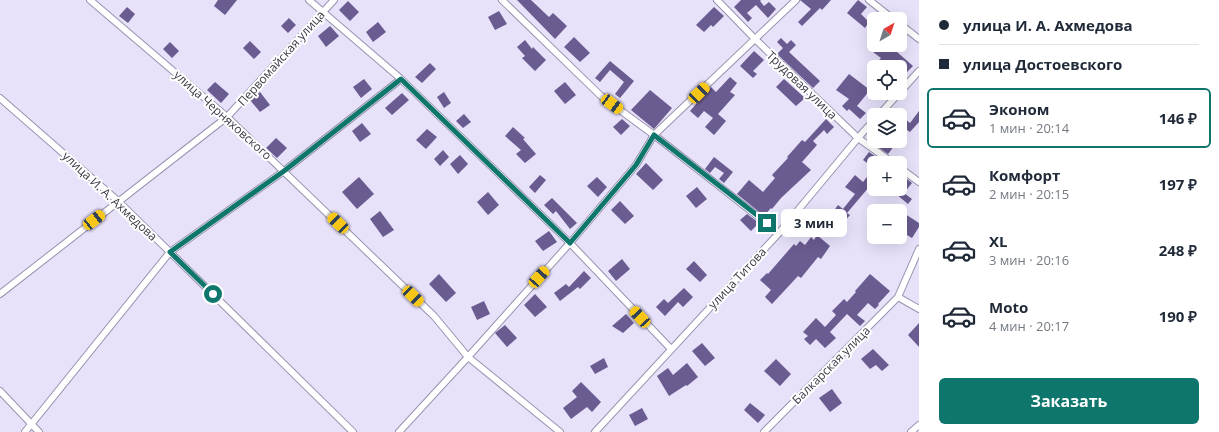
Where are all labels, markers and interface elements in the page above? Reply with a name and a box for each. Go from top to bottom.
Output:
street label: Первомайская улица [234,7,328,109]
north arrow [867,12,907,52]
map controls [867,12,907,244]
text: улица И. А. Ахмедова [963,15,1133,35]
street label: Трудовая улица [763,47,841,123]
text: улица Достоевского [963,54,1122,74]
button: locate [867,60,907,100]
street label: улица Черняховского [170,66,276,164]
car [686,80,712,106]
car [599,92,625,116]
text: Эконом [989,99,1049,119]
icon: car [941,100,977,136]
button: layers [867,108,907,148]
text: 146 ₽ [1159,108,1197,128]
text: 1 мин · 20:14 [989,119,1069,137]
street label: улица И. А. Ахмедова [59,147,161,245]
button: + [867,156,907,196]
text: Комфорт [989,165,1060,185]
icon: car [941,166,977,202]
text: 197 ₽ [1159,174,1197,194]
text: 2 мин · 20:15 [989,185,1069,203]
button: − [867,204,907,244]
car [81,208,107,232]
callout: 3 мин [781,209,847,237]
car [325,210,351,236]
route end [758,214,776,232]
text: 3 мин [794,214,834,232]
text: XL [989,231,1007,251]
icon: car [941,232,977,268]
text: 248 ₽ [1159,240,1197,260]
street label: улица Титова [704,244,770,312]
text: 3 мин · 20:16 [989,251,1069,269]
car [527,264,551,290]
car [400,283,426,309]
route start [204,285,222,303]
text: Moto [989,297,1028,317]
icon: car [941,298,977,334]
car [627,304,653,330]
text: 190 ₽ [1159,306,1197,326]
text: 4 мин · 20:17 [989,317,1069,335]
street label: Балкарская улица [788,322,874,408]
button: Заказать [939,378,1199,424]

